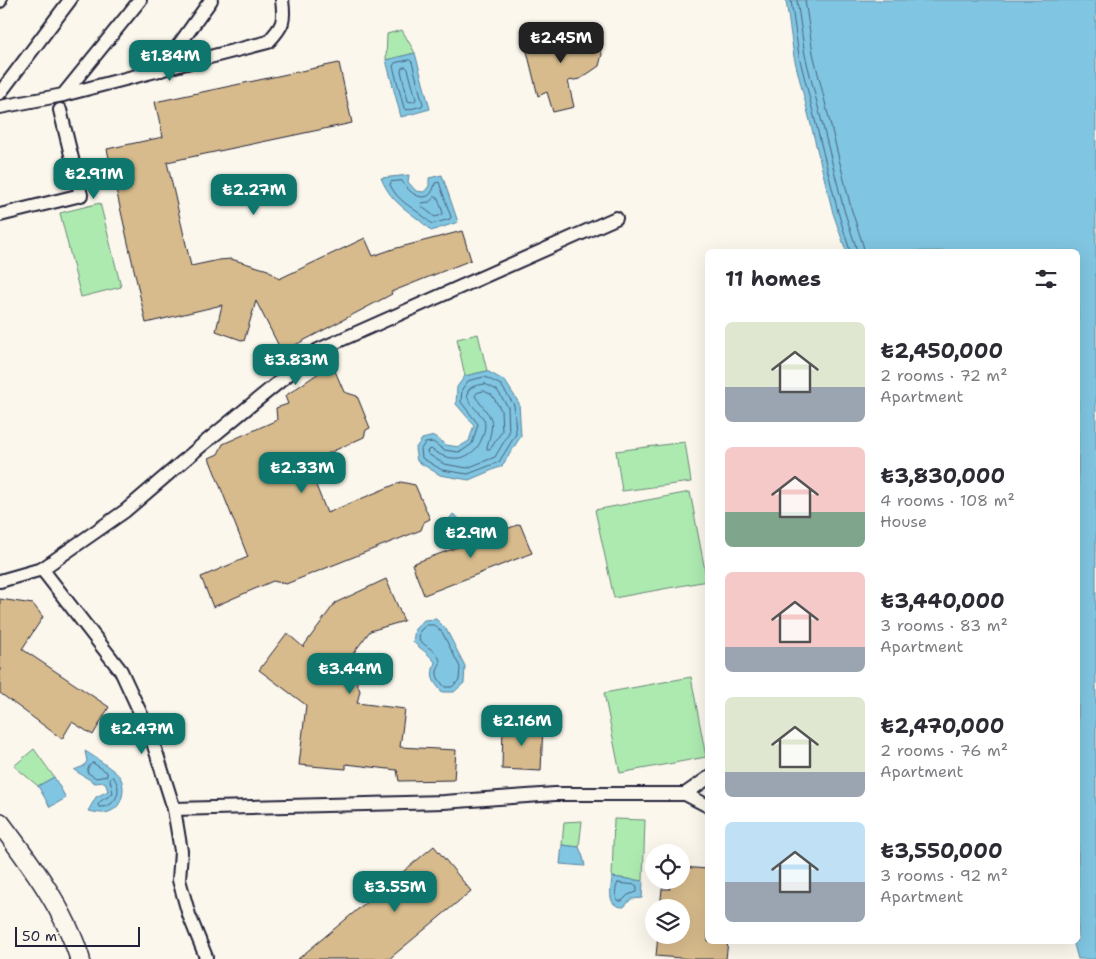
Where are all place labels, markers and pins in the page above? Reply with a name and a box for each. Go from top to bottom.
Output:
pin: ₺2.45M [520,22,602,64]
pin: ₺1.84M [129,39,211,82]
pin: ₺2.91M [53,158,135,200]
pin: ₺2.27M [213,174,295,216]
pin: ₺3.83M [255,344,337,386]
pin: ₺2.33M [261,452,343,494]
pin: ₺2.9M [436,516,506,559]
pin: ₺3.44M [309,652,391,695]
pin: ₺2.16M [481,704,563,747]
pin: ₺2.47M [101,712,183,755]
pin: ₺3.55M [354,870,436,913]

